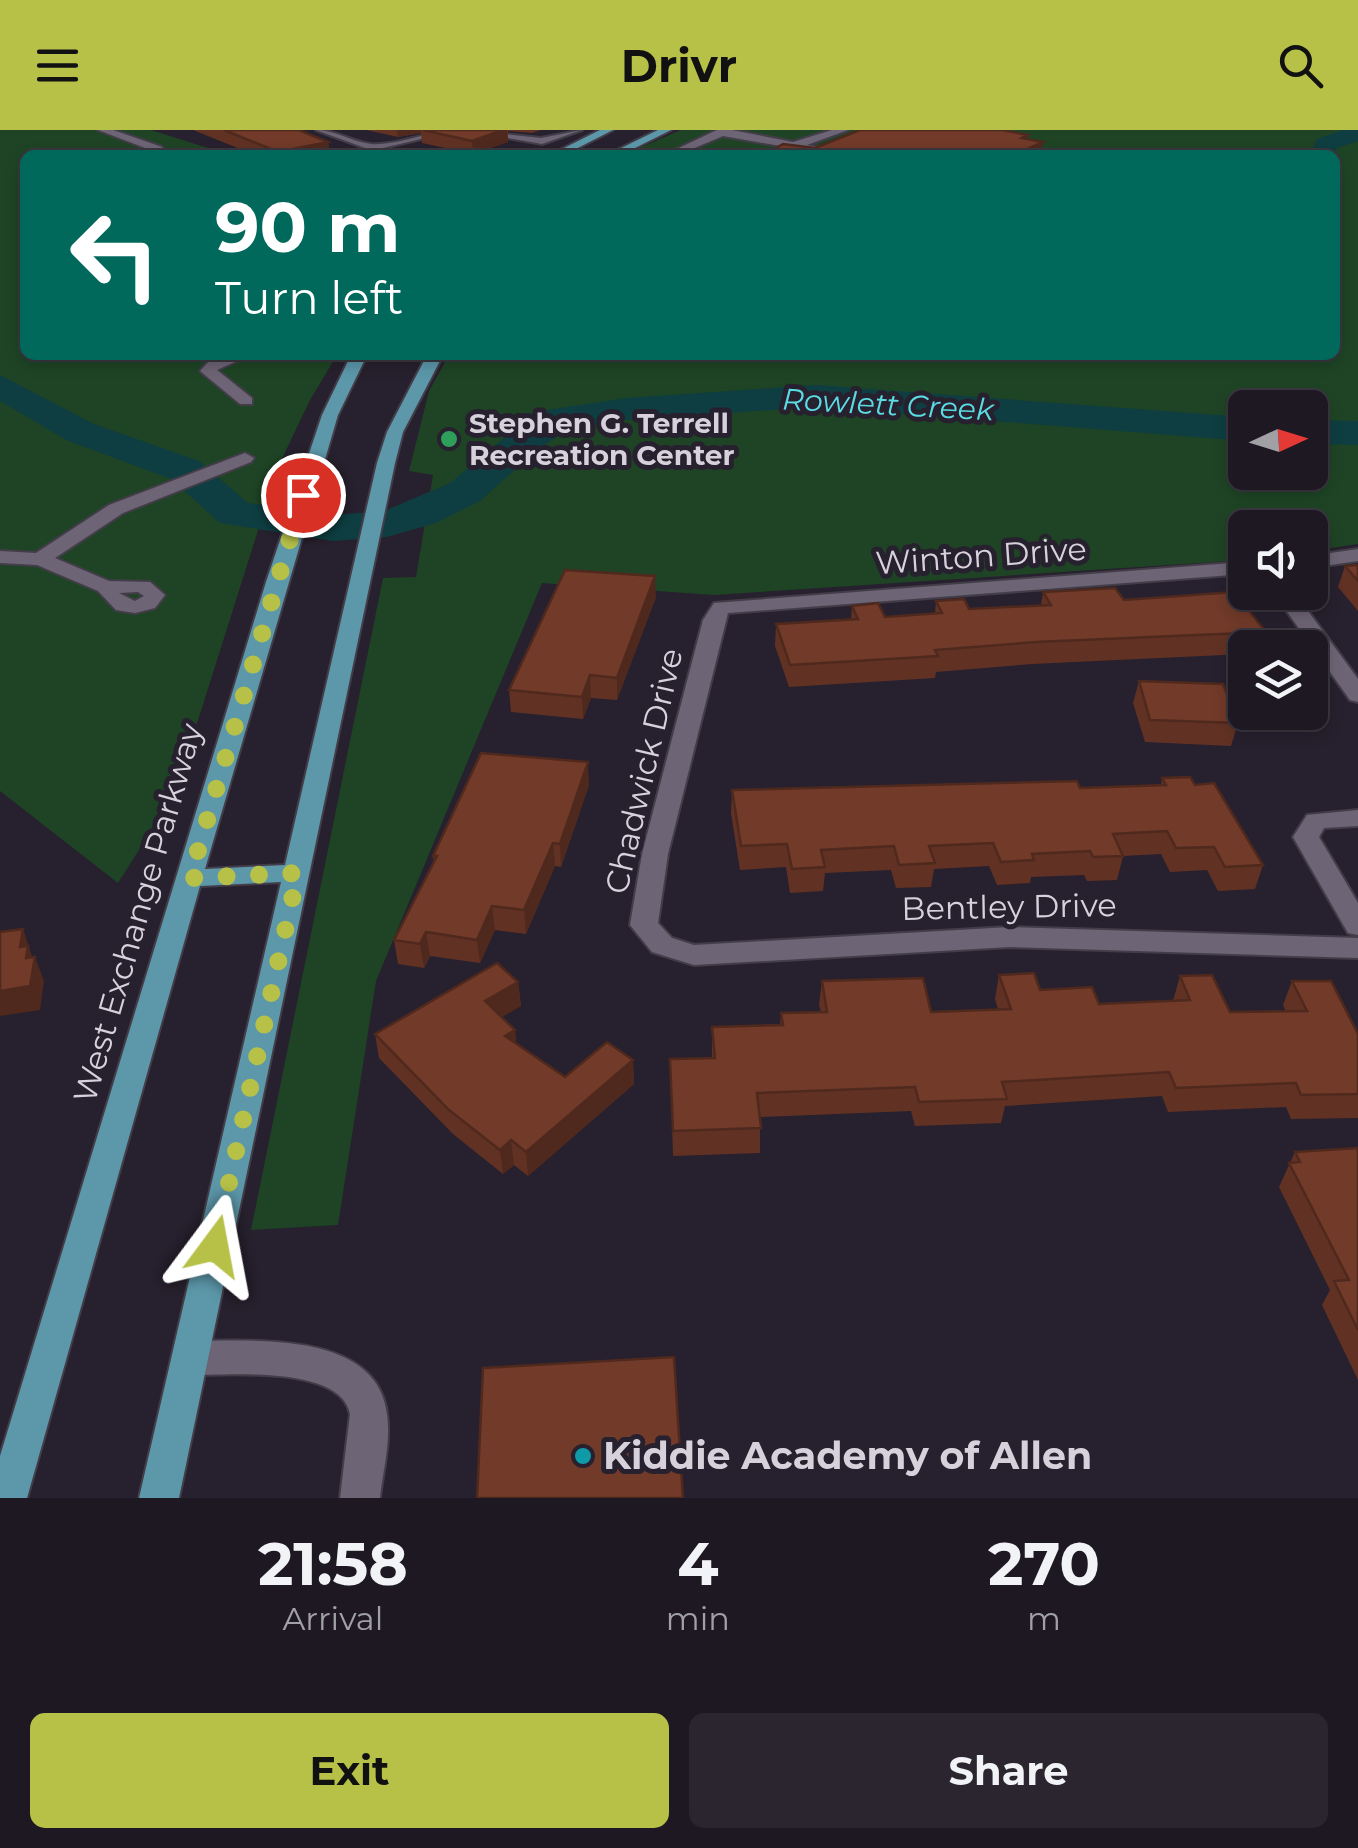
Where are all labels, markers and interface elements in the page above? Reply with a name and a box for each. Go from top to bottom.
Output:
icon: menu [30,38,85,93]
text: Drivr [621,38,737,93]
icon: search [1273,38,1328,93]
text: 90 m [215,184,400,270]
icon: left [50,190,180,320]
text: Turn left [215,270,403,325]
water label: Rowlett Creek [781,380,996,429]
north arrow [1228,390,1328,490]
map controls [1228,390,1328,730]
place label: Stephen G. Terrell Recreation Center [469,406,735,472]
marker: Stephen G. Terrell Recreation Center [438,428,460,450]
pin [261,453,346,538]
icon: arrive [276,468,331,523]
button: sound [1228,510,1328,610]
street label: Winton Drive [874,529,1088,582]
button: layers [1228,630,1328,730]
street label: Chadwick Drive [596,644,691,897]
street label: West Exchange Parkway [65,718,211,1107]
street label: Bentley Drive [901,885,1117,928]
position arrow [163,1194,267,1298]
place label: Kiddie Academy of Allen [603,1432,1092,1479]
marker: Kiddie Academy of Allen [572,1445,594,1467]
text: 21:58 [258,1527,408,1600]
text: 4 [677,1527,719,1600]
text: 270 [988,1527,1100,1600]
text: Arrival [282,1599,383,1638]
text: min [666,1599,730,1638]
text: m [1027,1599,1061,1638]
button: Exit [30,1713,669,1828]
button: Share [689,1713,1328,1828]

